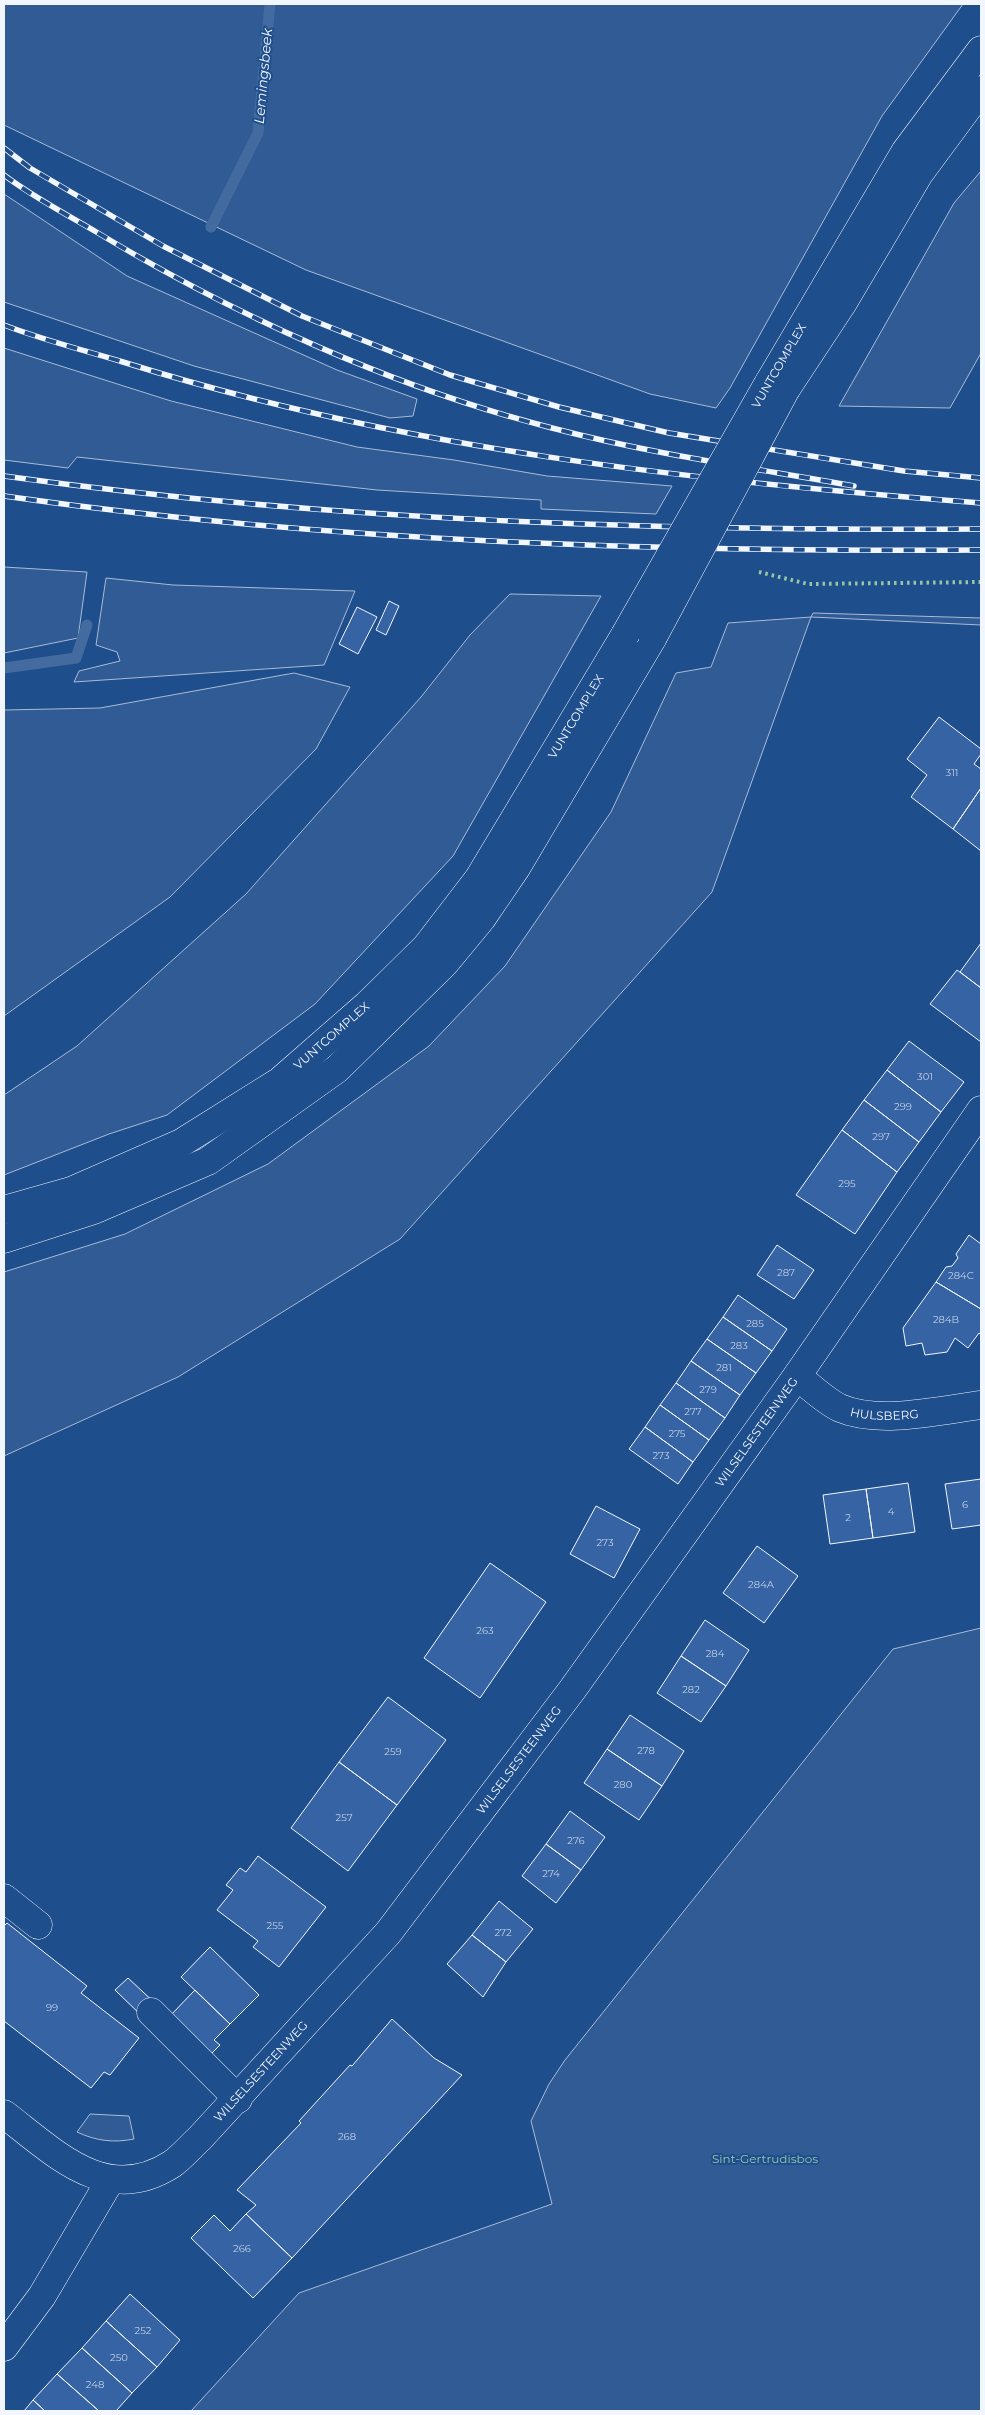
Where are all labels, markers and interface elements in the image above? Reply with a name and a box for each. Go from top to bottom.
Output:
water label: Lemingsbeek [250,27,276,125]
street label: VUNTCOMPLEX [748,321,809,411]
street label: VUNTCOMPLEX [545,671,607,761]
house number: 311 [946,766,958,779]
street label: VUNTCOMPLEX [290,998,372,1073]
house number: 301 [917,1070,933,1083]
house number: 299 [894,1100,912,1113]
house number: 297 [872,1130,890,1143]
house number: 295 [838,1177,856,1190]
house number: 287 [777,1266,795,1279]
house number: 284C [948,1269,974,1282]
house number: 284B [933,1313,959,1326]
house number: 285 [746,1317,764,1330]
house number: 283 [730,1339,748,1352]
house number: 281 [716,1361,732,1374]
street label: WILSELSESTEENWEG [712,1374,801,1490]
house number: 279 [699,1383,717,1396]
street label: HULSBERG [849,1404,919,1423]
house number: 277 [684,1405,702,1418]
house number: 275 [668,1427,686,1440]
house number: 273 [652,1449,670,1462]
house number: 6 [962,1498,968,1511]
house number: 4 [888,1505,895,1518]
house number: 2 [845,1511,851,1524]
house number: 273 [596,1536,614,1549]
house number: 284A [748,1578,775,1591]
house number: 263 [476,1624,494,1637]
house number: 284 [706,1647,725,1660]
house number: 282 [682,1683,700,1696]
street label: WILSELSESTEENWEG [473,1703,564,1817]
house number: 278 [637,1744,655,1757]
house number: 259 [384,1745,402,1758]
house number: 280 [614,1778,633,1791]
house number: 257 [335,1811,353,1824]
house number: 276 [567,1834,585,1847]
house number: 274 [542,1867,560,1880]
house number: 255 [267,1919,284,1932]
house number: 272 [494,1926,512,1939]
house number: 99 [46,2001,58,2014]
street label: WILSELSESTEENWEG [210,2018,311,2125]
house number: 268 [338,2130,356,2143]
park label: Sint-Gertrudisbos [712,2151,818,2166]
house number: 266 [233,2242,251,2255]
house number: 252 [135,2324,152,2337]
house number: 250 [110,2351,128,2364]
house number: 248 [86,2378,104,2391]

